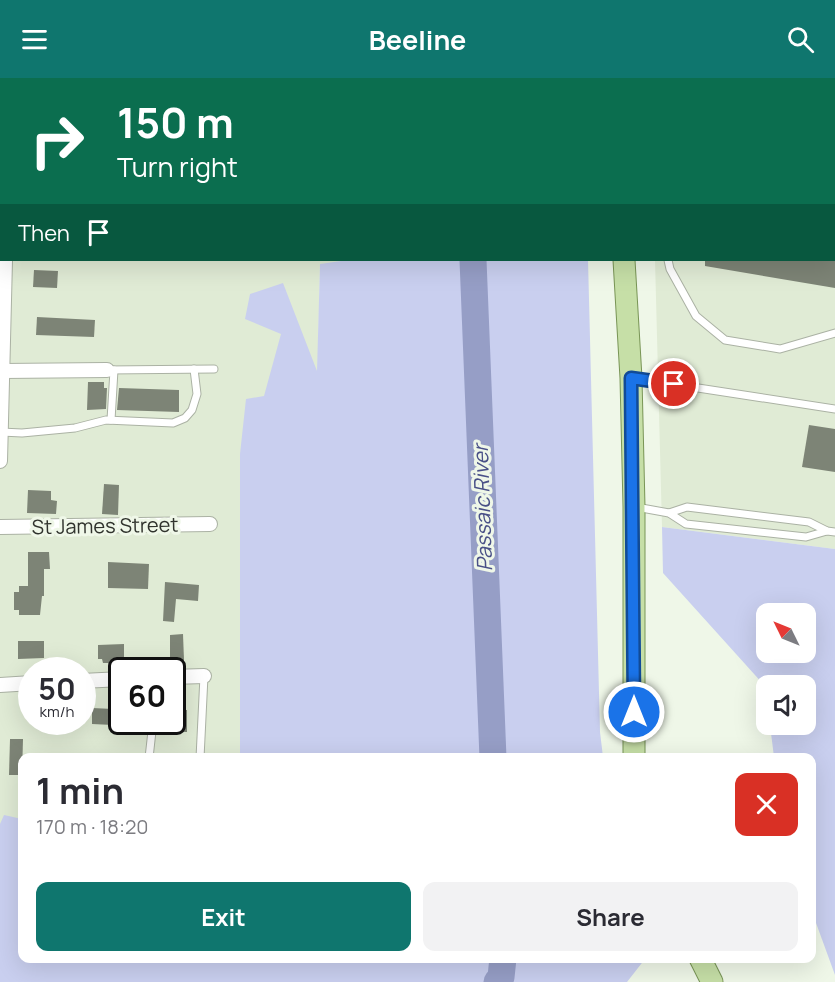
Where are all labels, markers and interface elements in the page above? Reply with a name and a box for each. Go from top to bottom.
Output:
text: Beeline [369,21,466,58]
icon: menu [18,23,51,56]
icon: search [784,23,817,56]
text: 150 m [117,93,234,151]
icon: right [18,102,96,180]
text: Turn right [117,148,238,185]
icon: arrive [82,216,115,249]
text: Then [18,218,70,248]
pin [648,358,699,409]
icon: arrive [657,367,690,400]
water label: Passaic River [466,442,498,572]
street label: St James Street [31,511,178,540]
north arrow [756,603,816,663]
map controls [756,603,816,735]
speed limit sign: 60 [108,657,186,735]
text: 50 [38,668,76,709]
button: sound [756,675,816,735]
position arrow [602,680,666,744]
text: km/h [40,701,74,722]
text: 1 min [36,766,124,815]
button: close [735,773,798,836]
text: 170 m · 18:20 [36,813,149,840]
button: Exit [36,882,411,951]
button: Share [423,882,798,951]

